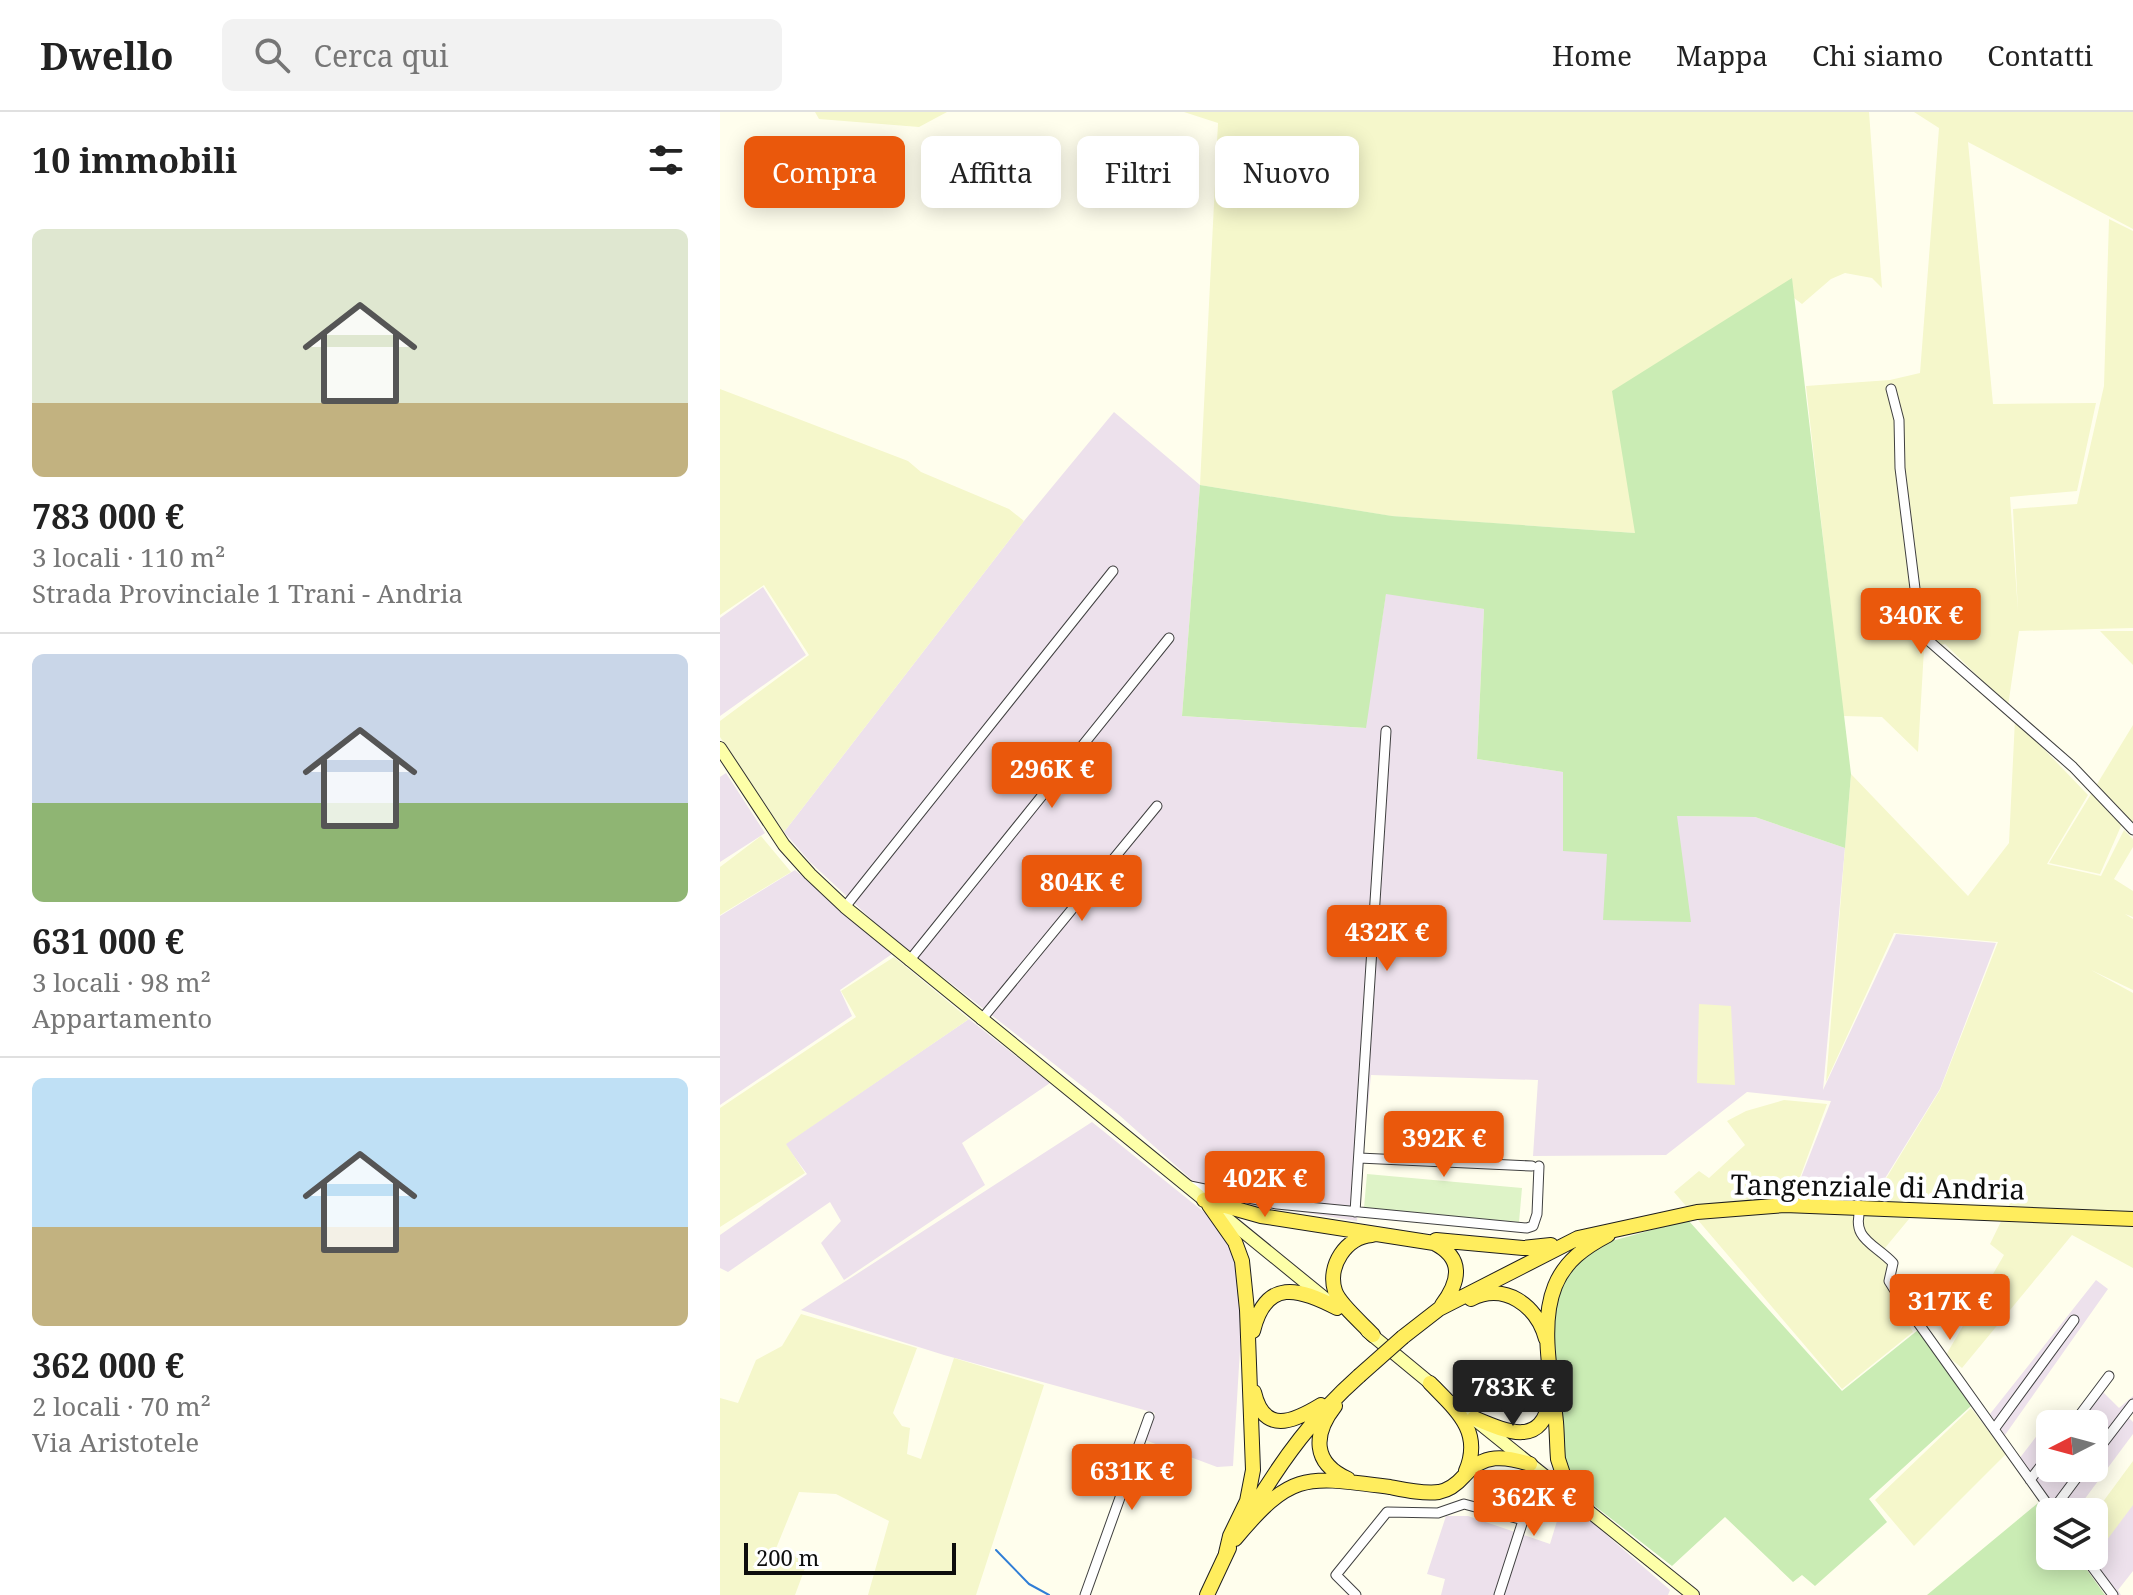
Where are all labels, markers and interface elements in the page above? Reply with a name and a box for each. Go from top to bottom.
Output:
search box [222,19,782,91]
text: Dwello [40,29,174,81]
icon: search [250,33,294,77]
text: Cerca qui [314,35,449,76]
text: Home [1552,36,1632,74]
text: Mappa [1676,36,1768,74]
text: Chi siamo [1812,36,1943,74]
text: Contatti [1987,36,2093,74]
chip: Compra [744,136,905,208]
chip: Affitta [921,136,1061,208]
chip: Filtri [1077,136,1199,208]
chip: Nuovo [1215,136,1359,208]
text: 10 immobili [32,137,237,183]
icon: filters [644,138,688,182]
icon: home [288,281,432,425]
text: 783 000 € [32,493,184,539]
text: 3 locali · 110 m² [32,539,226,575]
text: Strada Provinciale 1 Trani - Andria [32,575,463,611]
pin: 340K € [1856,588,1986,656]
text: 340K € [1879,596,1963,632]
icon: home [288,706,432,850]
pin: 296K € [987,742,1117,810]
text: 296K € [1010,750,1094,786]
pin: 804K € [1017,855,1147,923]
text: 804K € [1040,863,1124,899]
pin: 432K € [1322,905,1452,973]
text: 432K € [1345,913,1429,949]
text: 631 000 € [32,918,184,964]
text: 3 locali · 98 m² [32,964,211,1000]
text: Appartamento [32,1000,212,1036]
pin: 392K € [1379,1111,1509,1179]
text: 392K € [1402,1119,1486,1155]
icon: home [288,1130,432,1274]
pin: 402K € [1200,1151,1330,1219]
text: 402K € [1223,1159,1307,1195]
street label: Tangenziale di Andria [1730,1164,2026,1208]
pin: 317K € [1885,1274,2015,1342]
text: 317K € [1908,1282,1992,1318]
text: 362 000 € [32,1342,184,1388]
pin: 783K € [1448,1360,1578,1428]
text: 783K € [1471,1368,1555,1404]
text: 2 locali · 70 m² [32,1388,211,1424]
north arrow [2036,1410,2108,1482]
map controls [2036,1410,2108,1570]
text: Via Aristotele [32,1424,199,1460]
pin: 631K € [1067,1444,1197,1512]
text: 631K € [1090,1452,1174,1488]
pin: 362K € [1469,1470,1599,1538]
text: 362K € [1492,1478,1576,1514]
button: layers [2036,1498,2108,1570]
scale bar [744,1539,956,1575]
text: 200 m [756,1542,819,1572]

